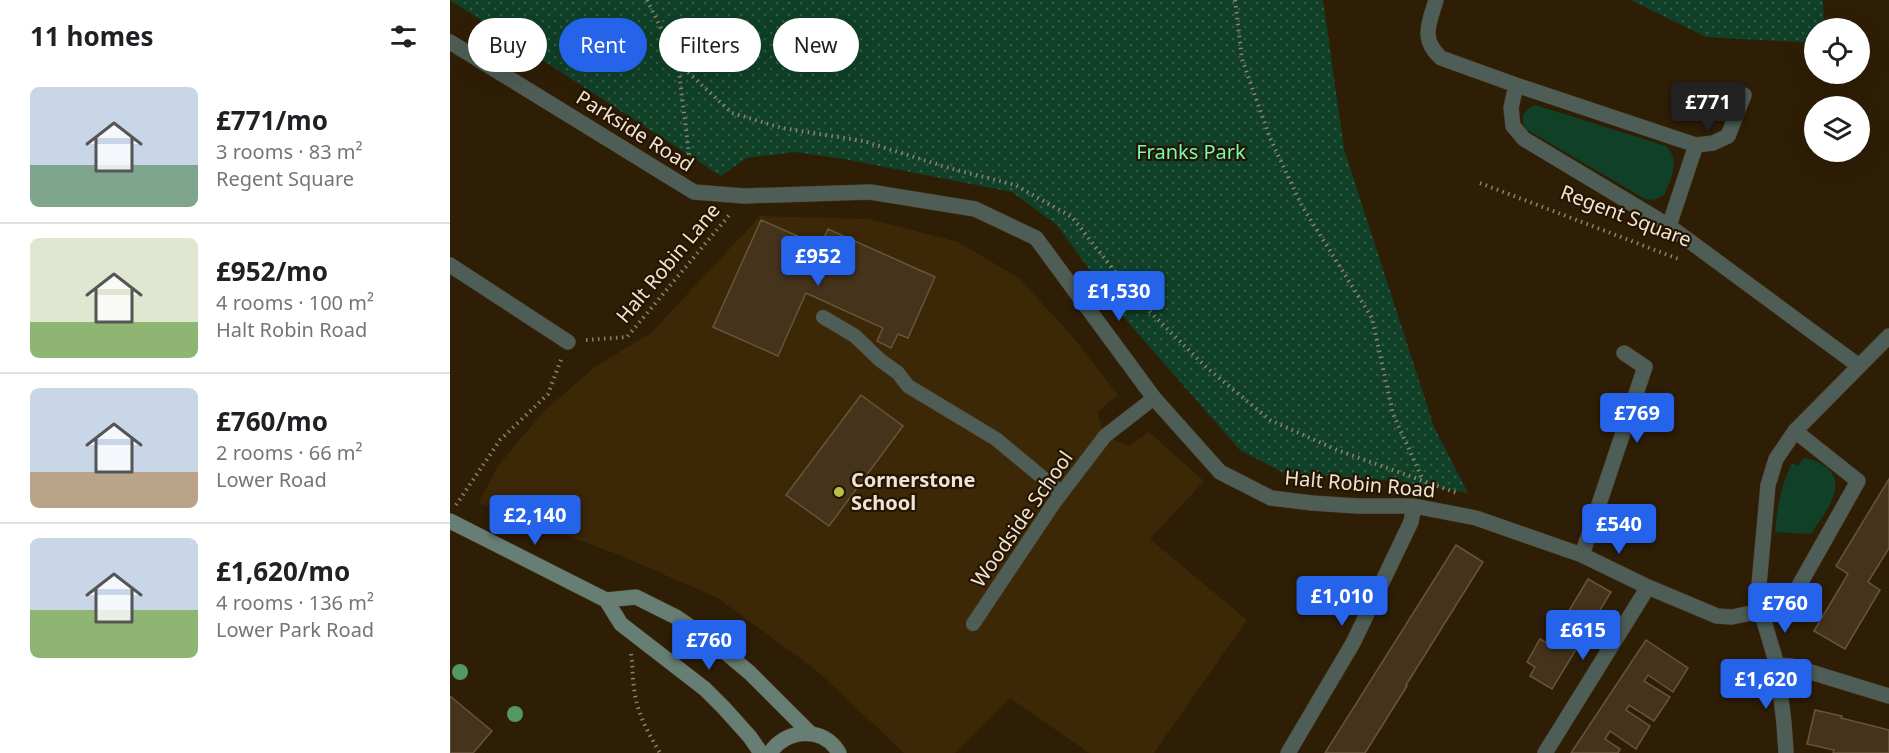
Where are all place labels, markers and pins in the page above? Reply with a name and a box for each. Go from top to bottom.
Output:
pin: £771 [1672,82,1744,133]
pin: £952 [782,236,854,287]
pin: £1,530 [1070,271,1168,322]
pin: £769 [1601,393,1673,444]
place label: Cornerstone School [851,466,975,516]
marker: Cornerstone School [832,485,846,499]
pin: £2,140 [486,495,584,546]
pin: £540 [1583,504,1655,555]
pin: £1,010 [1293,576,1391,627]
pin: £760 [1749,583,1821,634]
pin: £615 [1547,610,1619,661]
pin: £760 [673,620,745,671]
pin: £1,620 [1717,659,1815,710]

